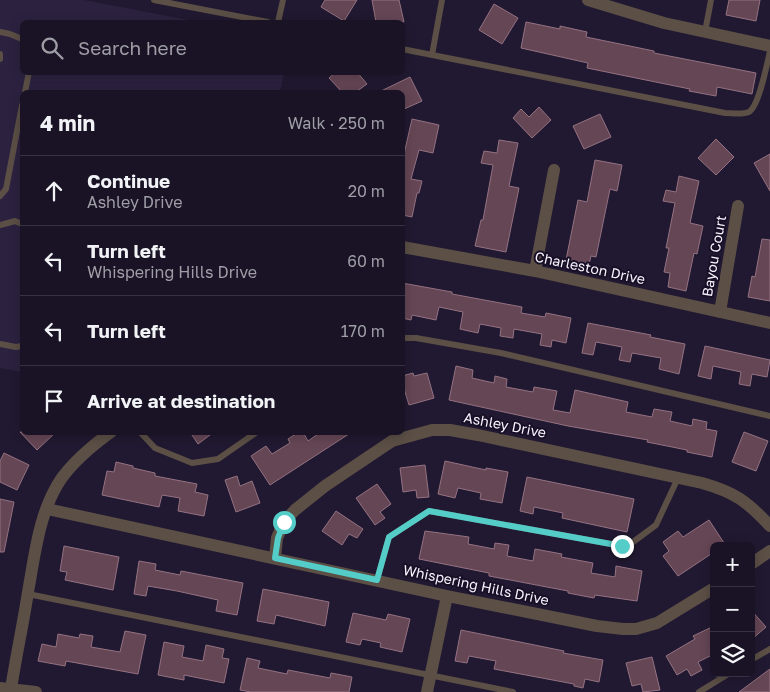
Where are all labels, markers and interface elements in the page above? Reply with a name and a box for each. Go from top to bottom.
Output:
search box [20,20,405,75]
icon: search [38,34,66,62]
text: Search here [78,36,187,59]
text: 4 min [40,110,95,136]
text: Walk · 250 m [288,113,385,133]
text: Continue [87,169,170,192]
icon: ahead [40,177,68,205]
text: 20 m [348,181,385,201]
text: Ashley Drive [87,192,183,212]
street label: Bayou Court [698,214,729,298]
text: Turn left [87,239,166,262]
icon: left [40,247,68,275]
street label: Charleston Drive [533,248,647,287]
text: 60 m [347,251,385,271]
text: Whispering Hills Drive [87,262,257,282]
icon: left [40,317,68,345]
text: Turn left [87,319,166,342]
text: 170 m [341,321,385,341]
icon: arrive [40,387,68,415]
text: Arrive at destination [87,389,275,412]
street label: Ashley Drive [462,408,548,441]
route start [273,511,296,534]
route end [611,535,634,558]
map controls [710,542,755,677]
button: + [710,542,755,587]
street label: Whispering Hills Drive [402,561,551,608]
button: − [710,587,755,632]
button: layers [710,632,755,677]

